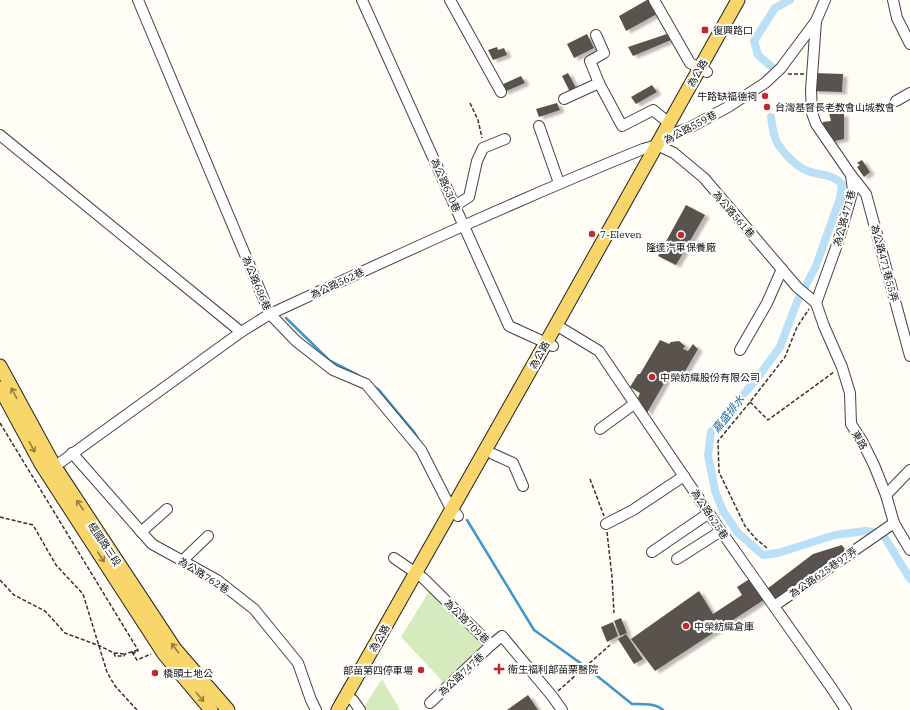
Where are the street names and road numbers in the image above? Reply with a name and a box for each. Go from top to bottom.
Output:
street label: 為公路 [684,57,710,90]
street label: 為公路559巷 [662,108,719,147]
street label: 為公路630巷 [428,156,463,214]
street label: 為公路561巷 [710,188,758,240]
street label: 為公路471巷 [831,188,858,248]
street label: 為公路471巷55弄 [868,223,901,303]
street label: 為公路686巷 [239,254,274,312]
street label: 為公路562巷 [308,265,366,302]
street label: 為公路 [526,339,552,372]
street label: 東路 [849,428,870,452]
street label: 為公路625巷 [688,487,731,542]
street label: 經國路三段 [85,520,124,569]
street label: 為公路625巷97弄 [787,544,860,601]
street label: 為公路762巷 [176,555,232,596]
street label: 為公路709巷 [441,597,492,646]
street label: 為公路 [366,622,393,654]
street label: 為公路747巷 [436,650,487,699]

